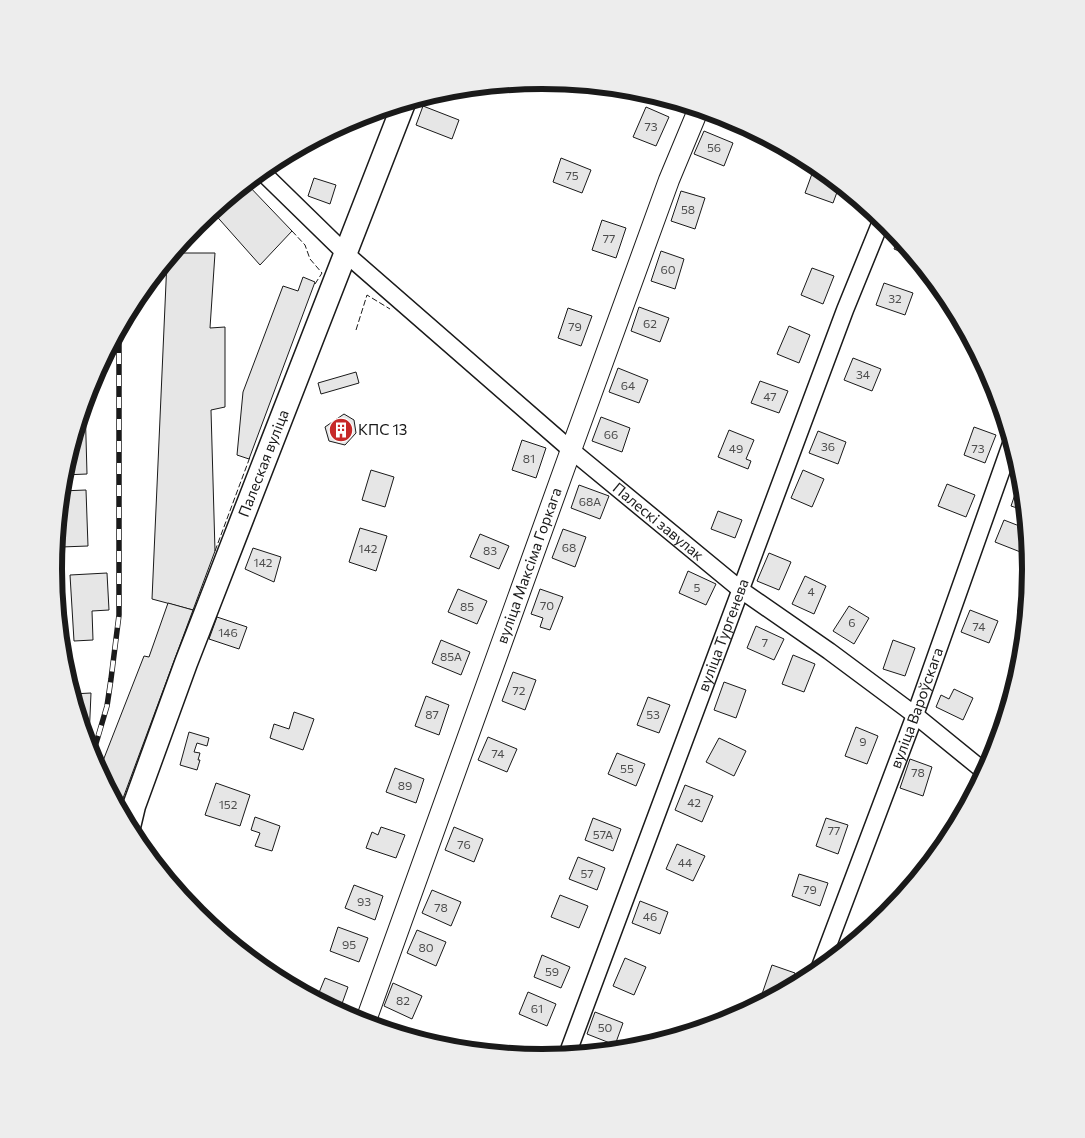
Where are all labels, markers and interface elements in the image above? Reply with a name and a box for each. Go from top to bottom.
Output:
house number: 73 [644,119,658,133]
house number: 56 [707,140,721,154]
house number: 75 [565,168,579,182]
house number: 58 [681,202,695,216]
house number: 77 [603,231,615,245]
house number: 60 [660,262,676,276]
house number: 32 [888,291,902,305]
house number: 62 [643,316,657,330]
house number: 79 [568,319,582,333]
house number: 34 [856,367,870,381]
house number: 64 [621,378,635,392]
house number: 47 [763,389,777,403]
street label: Палеская вуліца [234,407,292,519]
building icon: КПС 13 [328,417,354,443]
place label: КПС 13 [358,420,407,438]
house number: 66 [604,427,618,441]
house number: 36 [821,439,835,453]
house number: 49 [729,441,743,455]
house number: 73 [971,441,985,455]
house number: 81 [523,451,535,465]
street label: Палескі завулак [610,478,708,564]
street label: вуліца Максіма Горкага [492,485,565,646]
house number: 68А [579,494,601,508]
house number: 68 [562,540,576,554]
house number: 142 [359,541,378,555]
house number: 83 [483,543,497,557]
house number: 142 [254,555,273,569]
street label: вуліца Тургенева [693,576,752,694]
house number: 5 [694,580,701,594]
house number: 4 [807,584,815,598]
house number: 70 [540,598,554,612]
house number: 85 [460,599,474,613]
house number: 6 [848,615,856,629]
house number: 74 [973,619,985,633]
house number: 146 [218,625,238,639]
house number: 7 [762,635,768,649]
street label: вуліца Вароўскага [886,645,946,770]
house number: 85А [440,649,462,663]
house number: 72 [513,683,526,697]
house number: 87 [425,707,439,721]
house number: 53 [646,707,660,721]
house number: 9 [859,734,867,748]
house number: 74 [492,746,504,760]
house number: 55 [620,761,634,775]
house number: 78 [911,765,925,779]
house number: 89 [398,778,412,792]
house number: 42 [687,795,701,809]
house number: 152 [219,797,238,811]
house number: 77 [828,823,840,837]
house number: 57А [593,827,613,841]
house number: 76 [457,837,471,851]
house number: 44 [678,855,692,869]
house number: 57 [580,866,594,880]
house number: 79 [803,882,817,896]
house number: 93 [357,894,371,908]
house number: 78 [434,900,448,914]
house number: 46 [643,909,657,923]
house number: 95 [342,937,356,951]
house number: 80 [418,940,434,954]
house number: 59 [545,964,559,978]
house number: 82 [396,993,410,1007]
house number: 61 [531,1001,543,1015]
house number: 50 [598,1020,613,1034]

